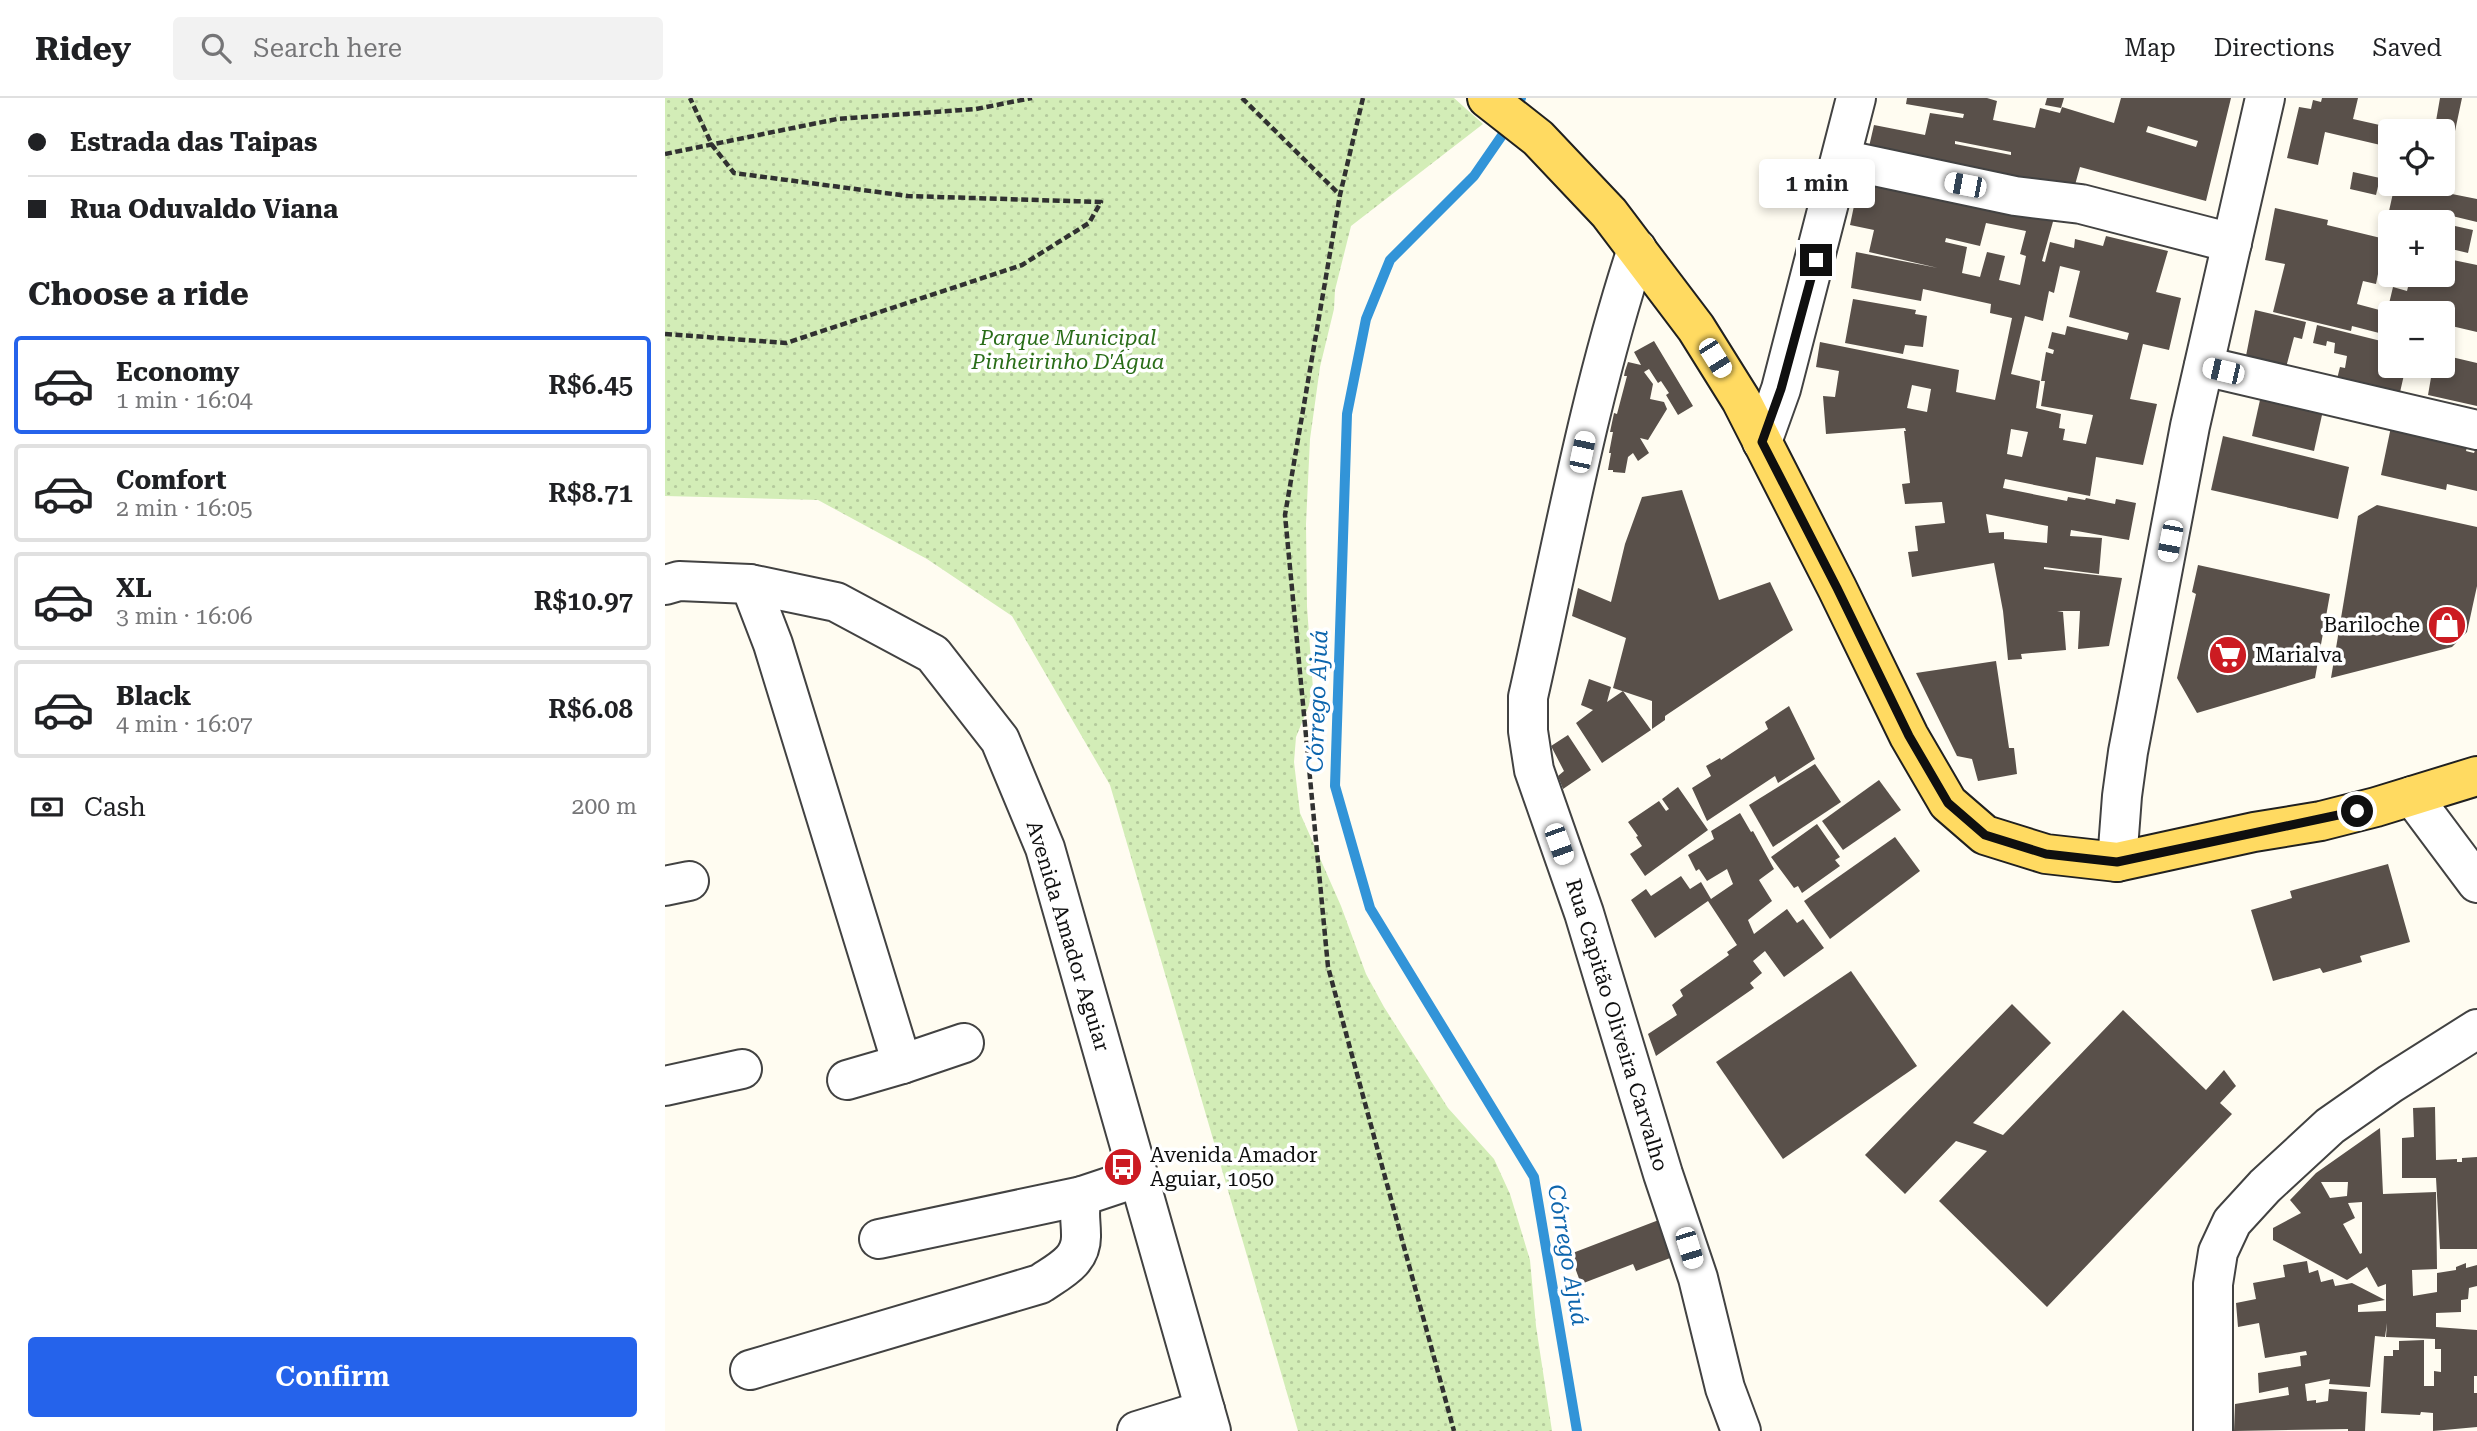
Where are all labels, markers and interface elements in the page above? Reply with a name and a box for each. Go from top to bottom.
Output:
search box [173,17,663,80]
text: Ridey [35,29,131,68]
icon: search [197,29,235,67]
text: Search here [253,33,402,63]
text: Map [2124,34,2176,62]
text: Directions [2214,34,2334,62]
text: Saved [2372,34,2442,62]
map controls [2378,119,2455,378]
button: locate [2378,119,2455,196]
text: Estrada das Taipas [70,127,318,157]
callout: 1 min [1758,158,1874,208]
text: 1 min [1785,170,1849,197]
car [1943,171,1988,199]
text: Rua Oduvaldo Viana [70,194,338,224]
button: + [2378,210,2455,287]
route end [1800,244,1832,276]
text: Choose a ride [28,275,249,313]
button: − [2378,301,2455,378]
park label: Parque Municipal Pinheirinho D'Água [970,326,1165,374]
car [1695,335,1736,381]
icon: car [32,354,95,417]
car [2201,356,2246,386]
text: Economy [116,357,239,387]
text: R$6.45 [548,370,633,400]
text: 1 min · 16:04 [116,387,253,414]
car [1568,429,1597,475]
icon: car [32,462,95,525]
text: Comfort [116,465,226,495]
text: R$8.71 [548,478,633,508]
text: 2 min · 16:05 [116,495,253,522]
car [2156,518,2185,564]
icon: car [32,570,95,633]
text: XL [116,573,152,603]
text: R$10.97 [534,586,633,616]
text: 3 min · 16:06 [116,603,253,630]
shop icon: Bariloche [2426,604,2468,646]
place label: Bariloche [2323,613,2420,637]
water label: Córrego Ajuá [1302,629,1333,773]
supermarket icon: Marialva [2207,634,2249,676]
place label: Marialva [2255,643,2343,667]
icon: car [32,678,95,741]
text: Black [116,681,191,711]
text: R$6.08 [548,694,633,724]
text: 4 min · 16:07 [116,711,253,738]
icon: cash [28,788,66,826]
text: Cash [84,792,146,822]
text: 200 m [572,793,637,820]
route start [2341,795,2373,827]
street label: Avenida Amador Aguiar [1021,818,1115,1054]
car [1542,821,1577,867]
street label: Rua Capitão Oliveira Carvalho [1561,876,1673,1174]
place label: Avenida Amador Aguiar, 1050 [1150,1143,1318,1191]
bus stop icon: Avenida Amador Aguiar, 1050 [1102,1146,1144,1188]
water label: Córrego Ajuá [1542,1182,1593,1328]
car [1673,1225,1706,1271]
button: Confirm [28,1337,637,1417]

